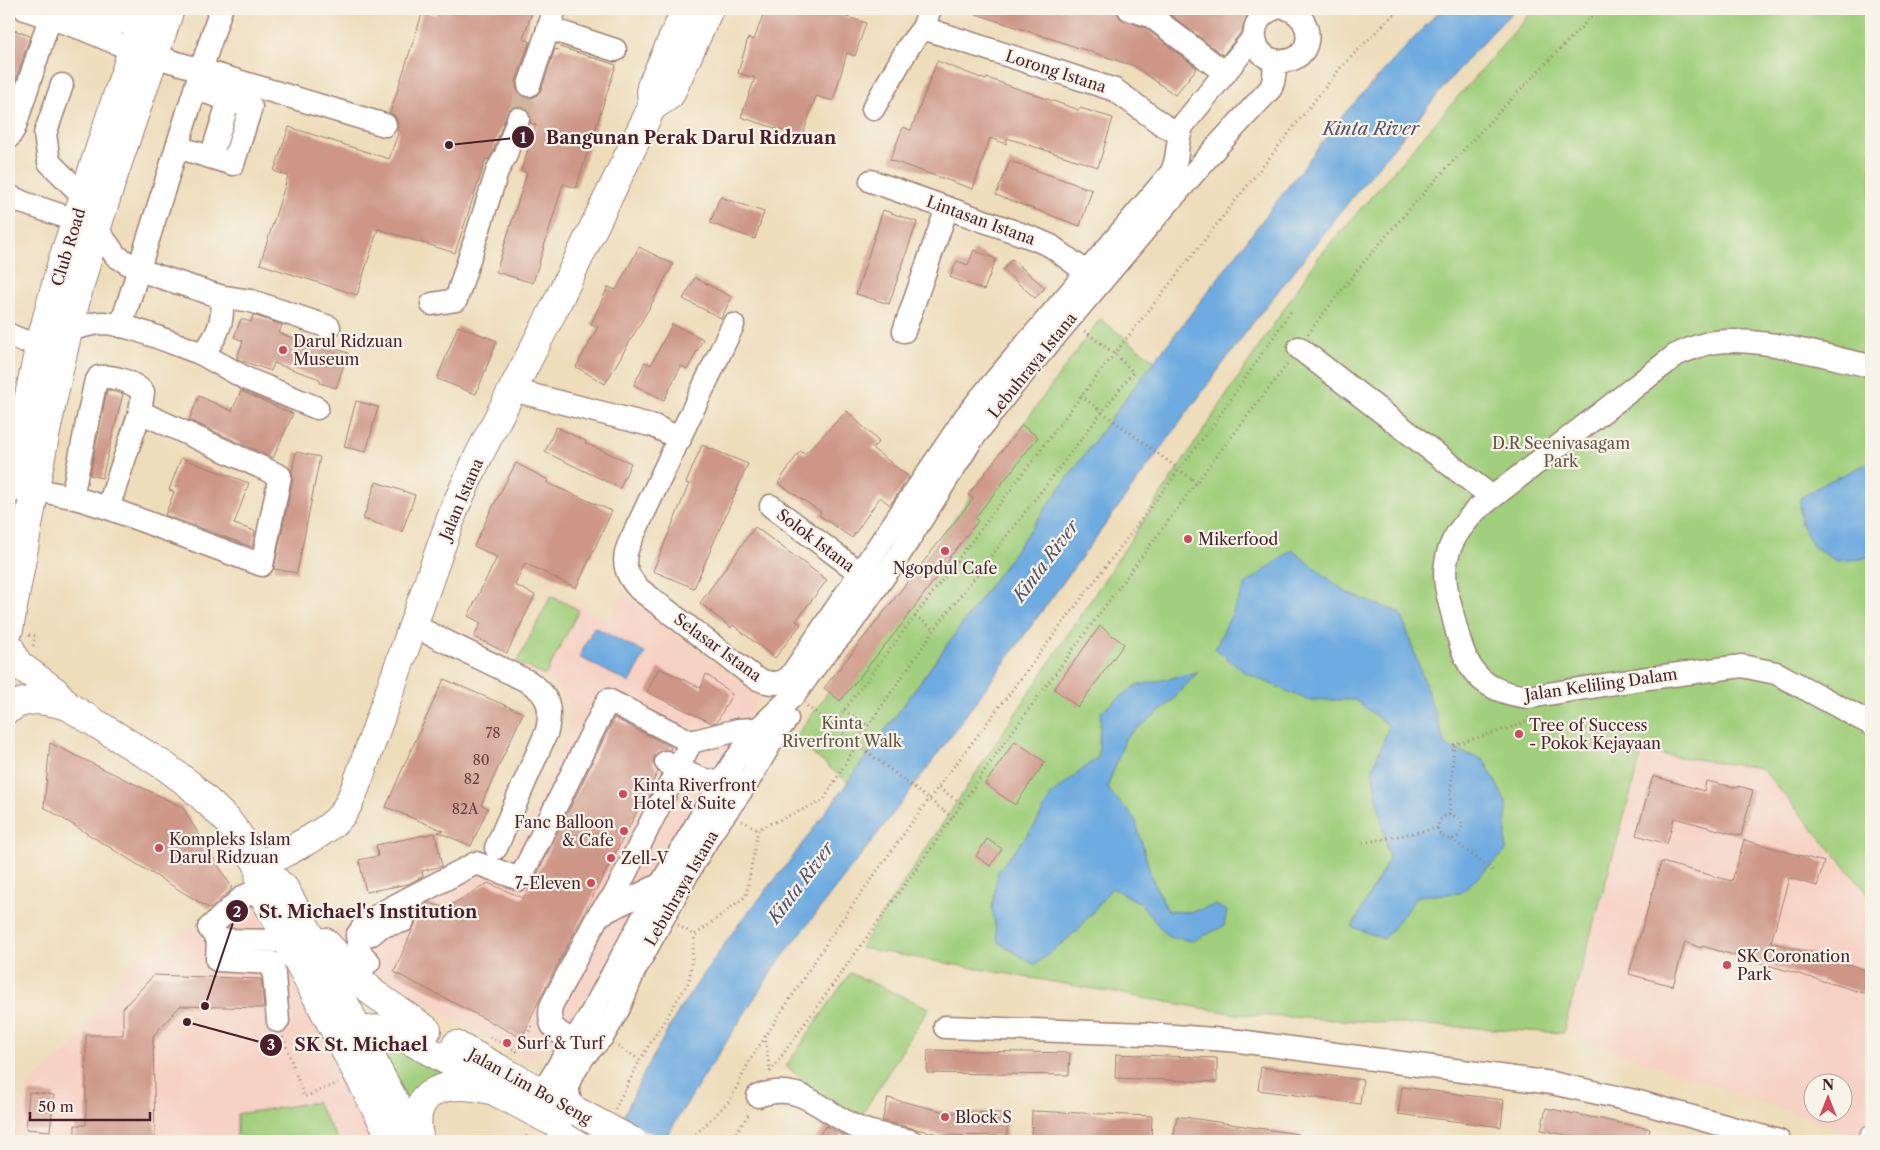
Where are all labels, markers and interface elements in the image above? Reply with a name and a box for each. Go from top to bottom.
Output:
street label: Lorong Istana [1003,45,1109,97]
water label: Kinta River [1321,118,1421,140]
callout: Bangunan Perak Darul Ridzuan [511,121,847,154]
text: Bangunan Perak Darul Ridzuan [546,127,837,149]
text: 1 [520,128,527,147]
street label: Lintasan Istana [924,191,1039,249]
street label: Club Road [47,205,89,288]
street label: Lebuhraya Istana [983,308,1081,422]
place label: Darul Ridzuan Museum [293,331,403,369]
marker: Darul Ridzuan Museum [277,344,289,356]
park label: D.R Seenivasagam Park [1492,433,1630,471]
street label: Jalan Istana [434,455,487,546]
street label: Solok Istana [773,504,859,576]
water label: Kinta River [1007,515,1085,608]
place label: Mikerfood [1198,529,1278,549]
marker: Mikerfood [1182,533,1194,545]
marker: Ngopdul Cafe [939,545,951,557]
place label: Ngopdul Cafe [893,558,997,578]
street label: Selasar Istana [670,609,766,686]
street label: Jalan Keliling Dalam [1520,663,1679,705]
park label: Kinta Riverfront Walk [782,713,903,751]
place label: Tree of Success - Pokok Kejayaan [1529,715,1661,753]
house number: 78 [485,724,501,742]
marker: Tree of Success - Pokok Kejayaan [1513,728,1525,740]
house number: 80 [472,751,490,769]
house number: 82 [464,770,480,788]
place label: Kinta Riverfront Hotel & Suite [633,775,757,813]
marker: Kinta Riverfront Hotel & Suite [617,788,629,800]
house number: 82A [452,800,479,818]
place label: Fanc Balloon & Cafe [514,812,614,850]
marker: Fanc Balloon & Cafe [618,825,630,837]
street label: Lebuhraya Istana [640,826,722,949]
place label: Kompleks Islam Darul Ridzuan [169,829,291,867]
water label: Kinta River [762,837,840,930]
marker: Kompleks Islam Darul Ridzuan [153,842,165,854]
place label: Zell-V [621,848,669,868]
marker: Zell-V [605,852,617,864]
place label: 7-Eleven [515,873,581,893]
marker: 7-Eleven [585,877,597,889]
callout: St. Michael's Institution [224,895,488,928]
text: St. Michael's Institution [259,901,478,923]
text: 2 [233,902,242,921]
place label: SK Coronation Park [1737,946,1850,984]
marker: SK Coronation Park [1721,959,1733,971]
callout: SK St. Michael [259,1028,438,1061]
place label: Surf & Turf [517,1033,606,1053]
text: SK St. Michael [294,1034,428,1056]
text: 3 [267,1035,275,1054]
marker: Surf & Turf [501,1037,513,1049]
street label: Jalan Lim Bo Seng [462,1042,596,1128]
north arrow [1802,1072,1852,1122]
text: N [1822,1076,1834,1094]
scale bar [30,1090,150,1122]
text: 50 m [38,1097,74,1116]
place label: Block S [955,1107,1012,1127]
marker: Block S [939,1111,951,1123]

